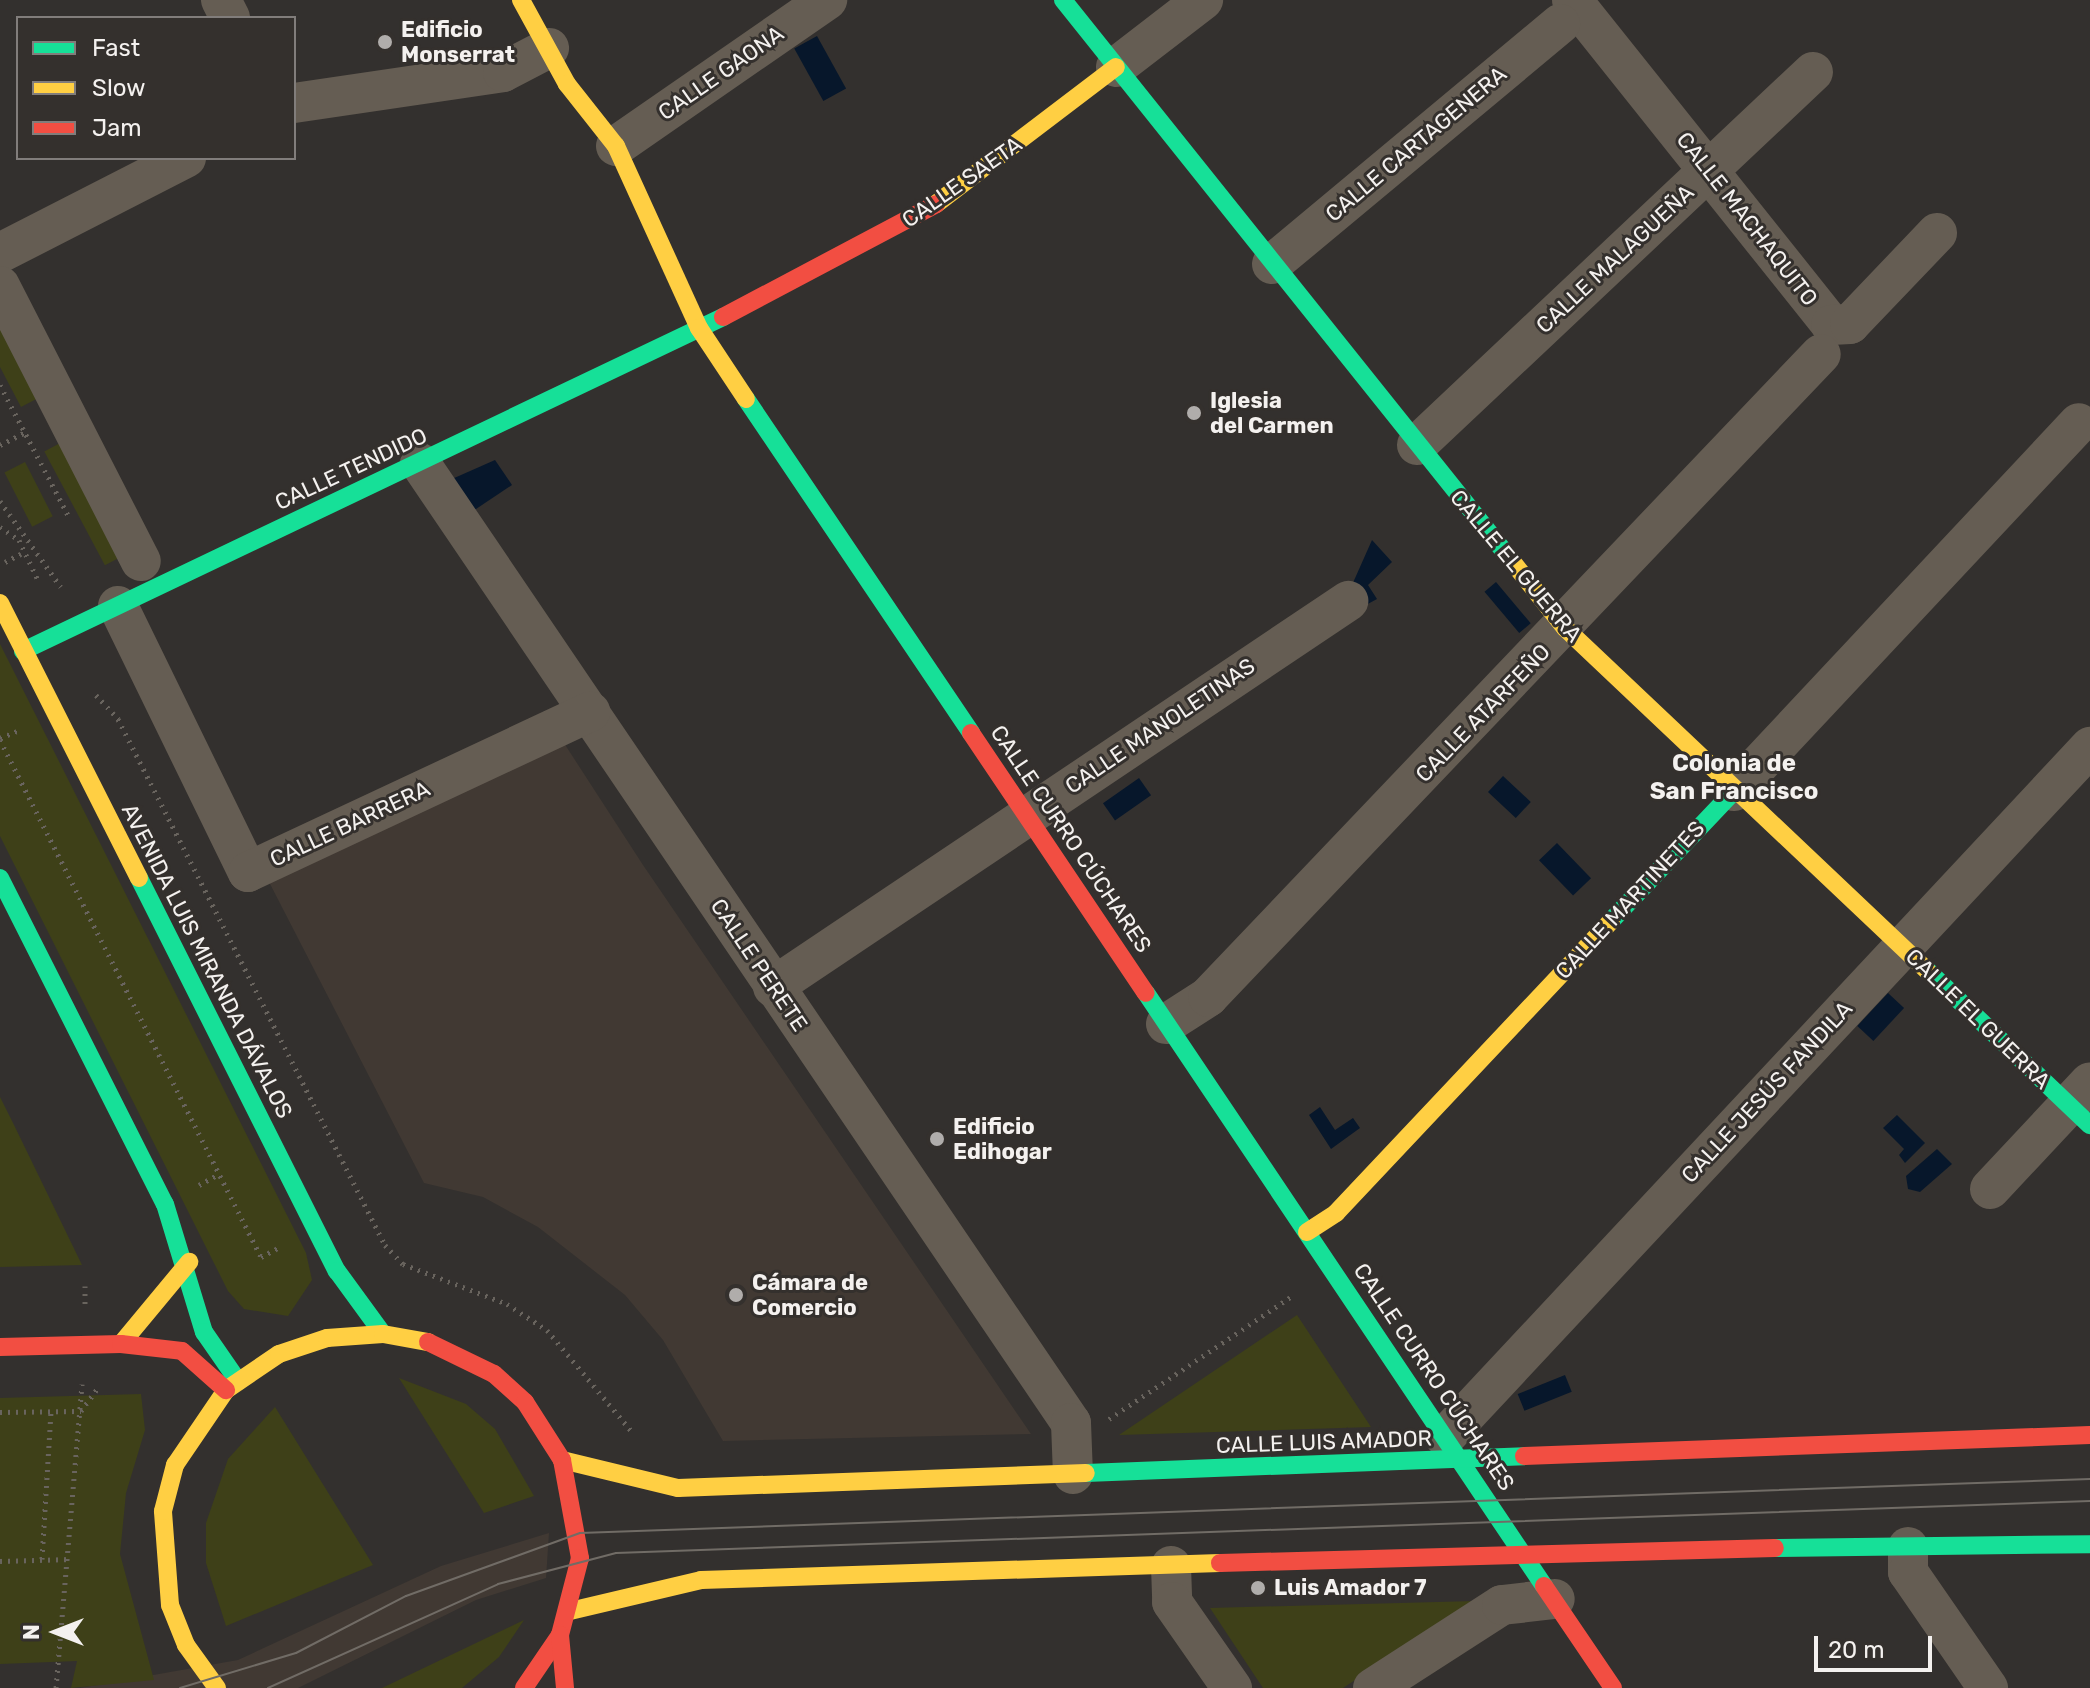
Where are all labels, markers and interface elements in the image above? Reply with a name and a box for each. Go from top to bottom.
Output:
legend [16,16,296,160]
place label: Edificio Monserrat [401,16,515,68]
street label: CALLE GAONA [653,20,789,126]
marker: Edificio Monserrat [376,33,394,51]
text: Fast [92,34,140,62]
street label: CALLE CARTAGENERA [1320,61,1512,227]
text: Slow [92,74,145,102]
text: Jam [92,114,142,142]
street label: CALLE MACHAQUITO [1671,127,1823,311]
street label: CALLE SAETA [897,131,1027,233]
street label: CALLE MALAGUEÑA [1531,179,1699,339]
place label: Iglesia del Carmen [1210,387,1334,438]
marker: Iglesia del Carmen [1185,404,1203,422]
street label: CALLE TENDIDO [271,422,431,516]
street label: CALLE EL GUERRA [1444,484,1588,648]
street label: CALLE ATARFEÑO [1410,638,1556,788]
street label: CALLE MANOLETINAS [1060,653,1260,799]
street label: CALLE CURRO CÚCHARES [985,720,1157,958]
district label: Colonia de San Francisco [1650,750,1818,806]
street label: CALLE BARRERA [266,775,434,873]
street label: AVENIDA LUIS MIRANDA DÁVALOS [116,799,298,1123]
street label: CALLE MARTINETES [1550,816,1710,984]
street label: CALLE PERETE [705,894,813,1036]
street label: CALLE EL GUERRA [1900,943,2056,1095]
street label: CALLE JESÚS FANDILA [1676,996,1858,1188]
place label: Edificio Edihogar [953,1113,1052,1164]
marker: Edificio Edihogar [928,1130,946,1148]
street label: CALLE CURRO CÚCHARES [1348,1258,1520,1496]
place label: Cámara de Comercio [752,1269,868,1320]
marker: Cámara de Comercio [727,1286,745,1304]
street label: CALLE LUIS AMADOR [1215,1425,1433,1459]
place label: Luis Amador 7 [1274,1575,1428,1601]
marker: Luis Amador 7 [1249,1579,1267,1597]
north arrow [16,1592,96,1672]
scale bar [1818,1620,1936,1670]
text: N [18,1624,45,1640]
text: 20 m [1828,1636,1885,1664]

